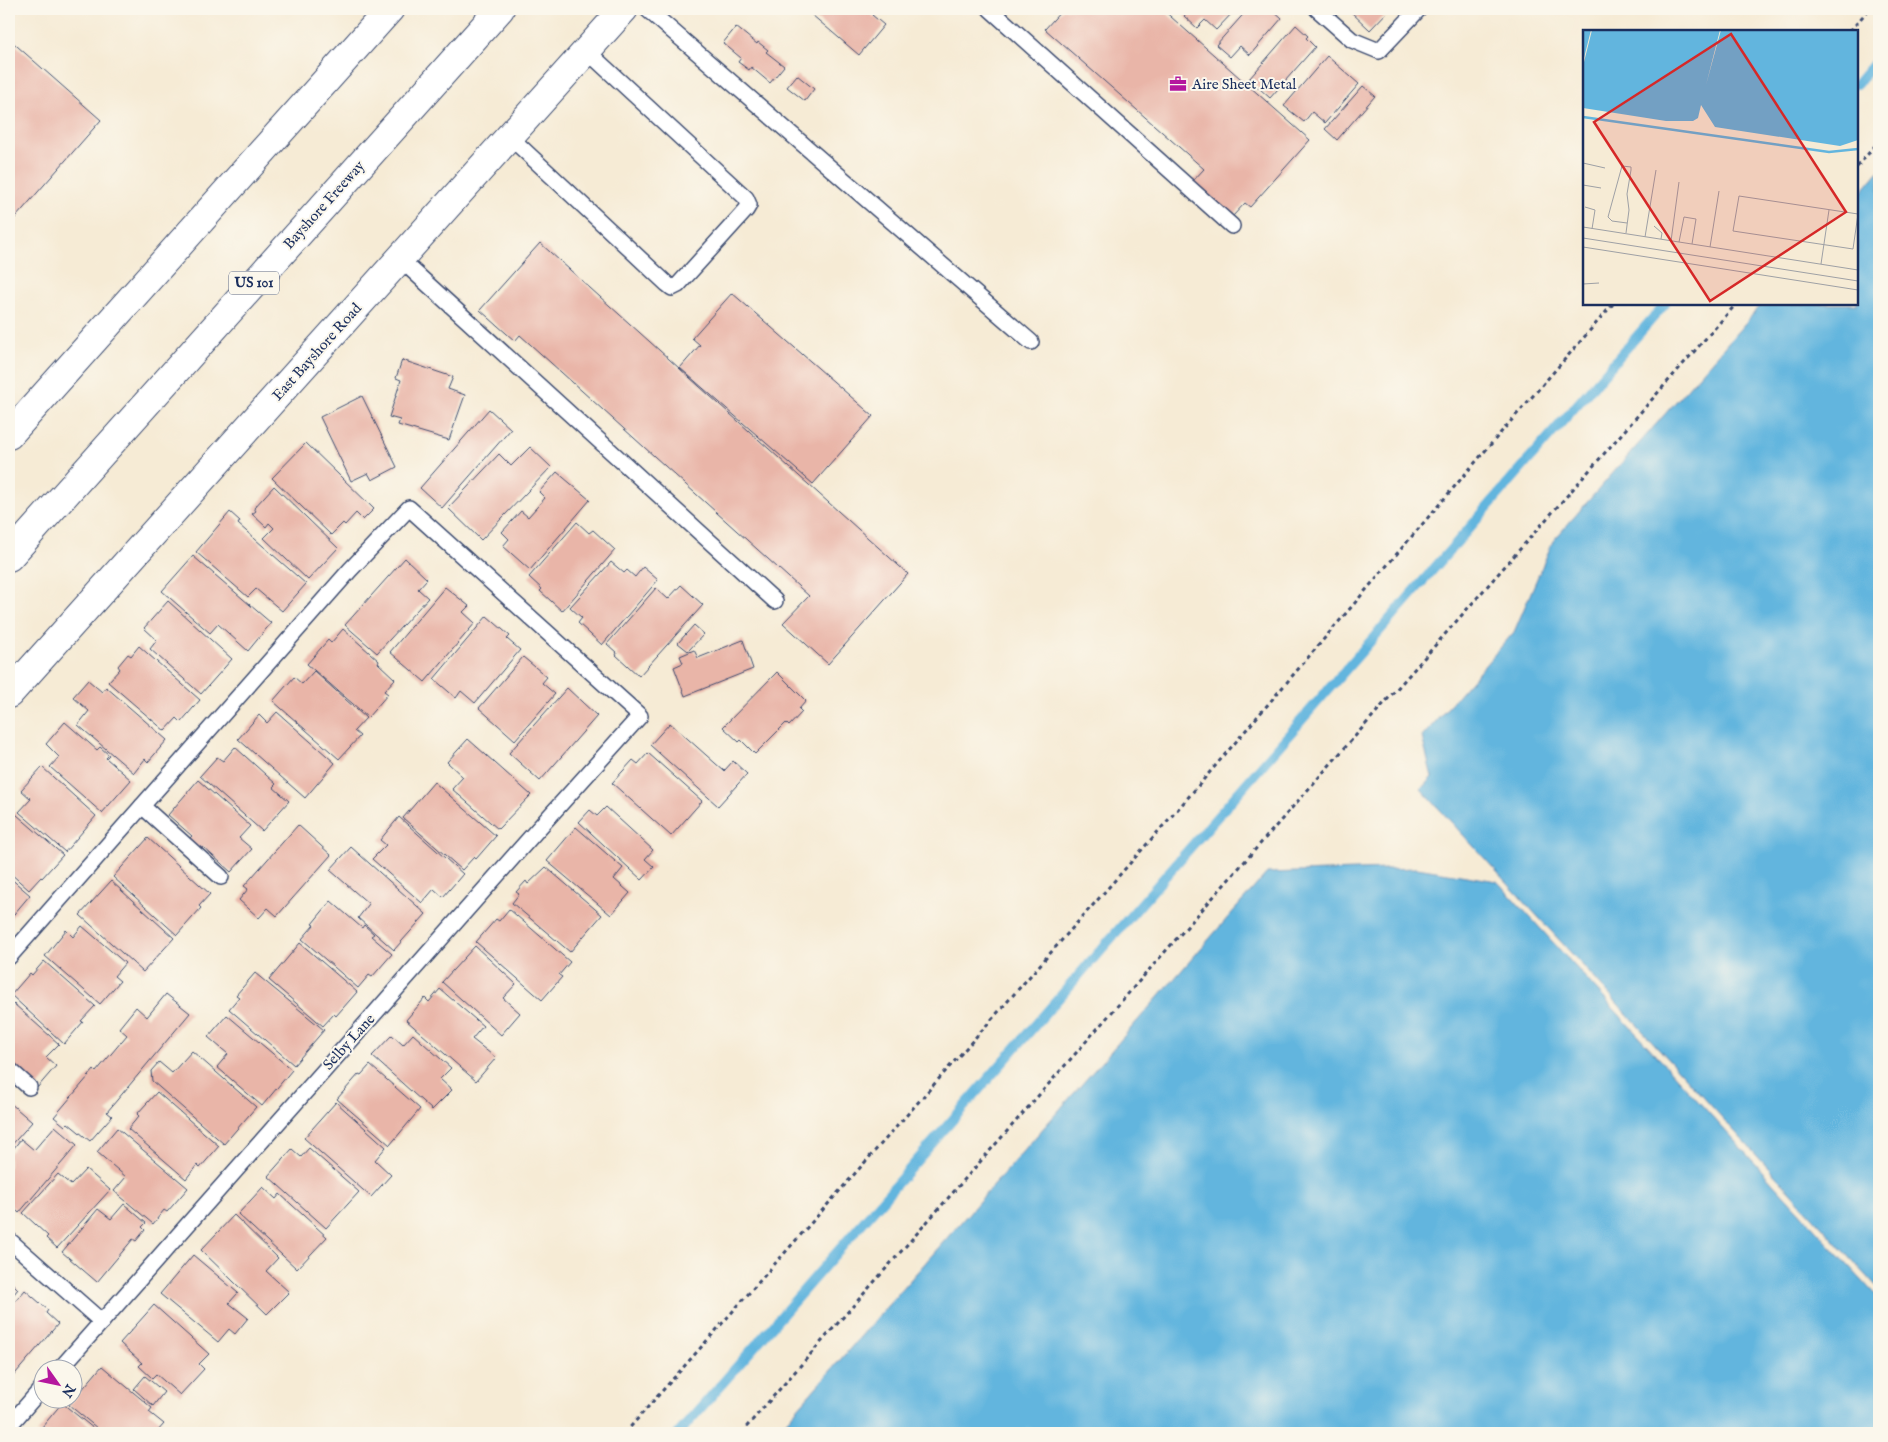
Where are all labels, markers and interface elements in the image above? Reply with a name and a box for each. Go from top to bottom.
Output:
inset map [1583,30,1858,305]
office icon: Aire Sheet Metal [1168,74,1188,94]
place label: Aire Sheet Metal [1191,75,1297,94]
street label: Bayshore Freeway [279,156,369,253]
road number: US 101 [229,272,279,294]
street label: East Bayshore Road [268,298,367,405]
street label: Selby Lane [319,1010,379,1074]
north arrow [32,1360,82,1410]
text: N [57,1380,79,1401]

